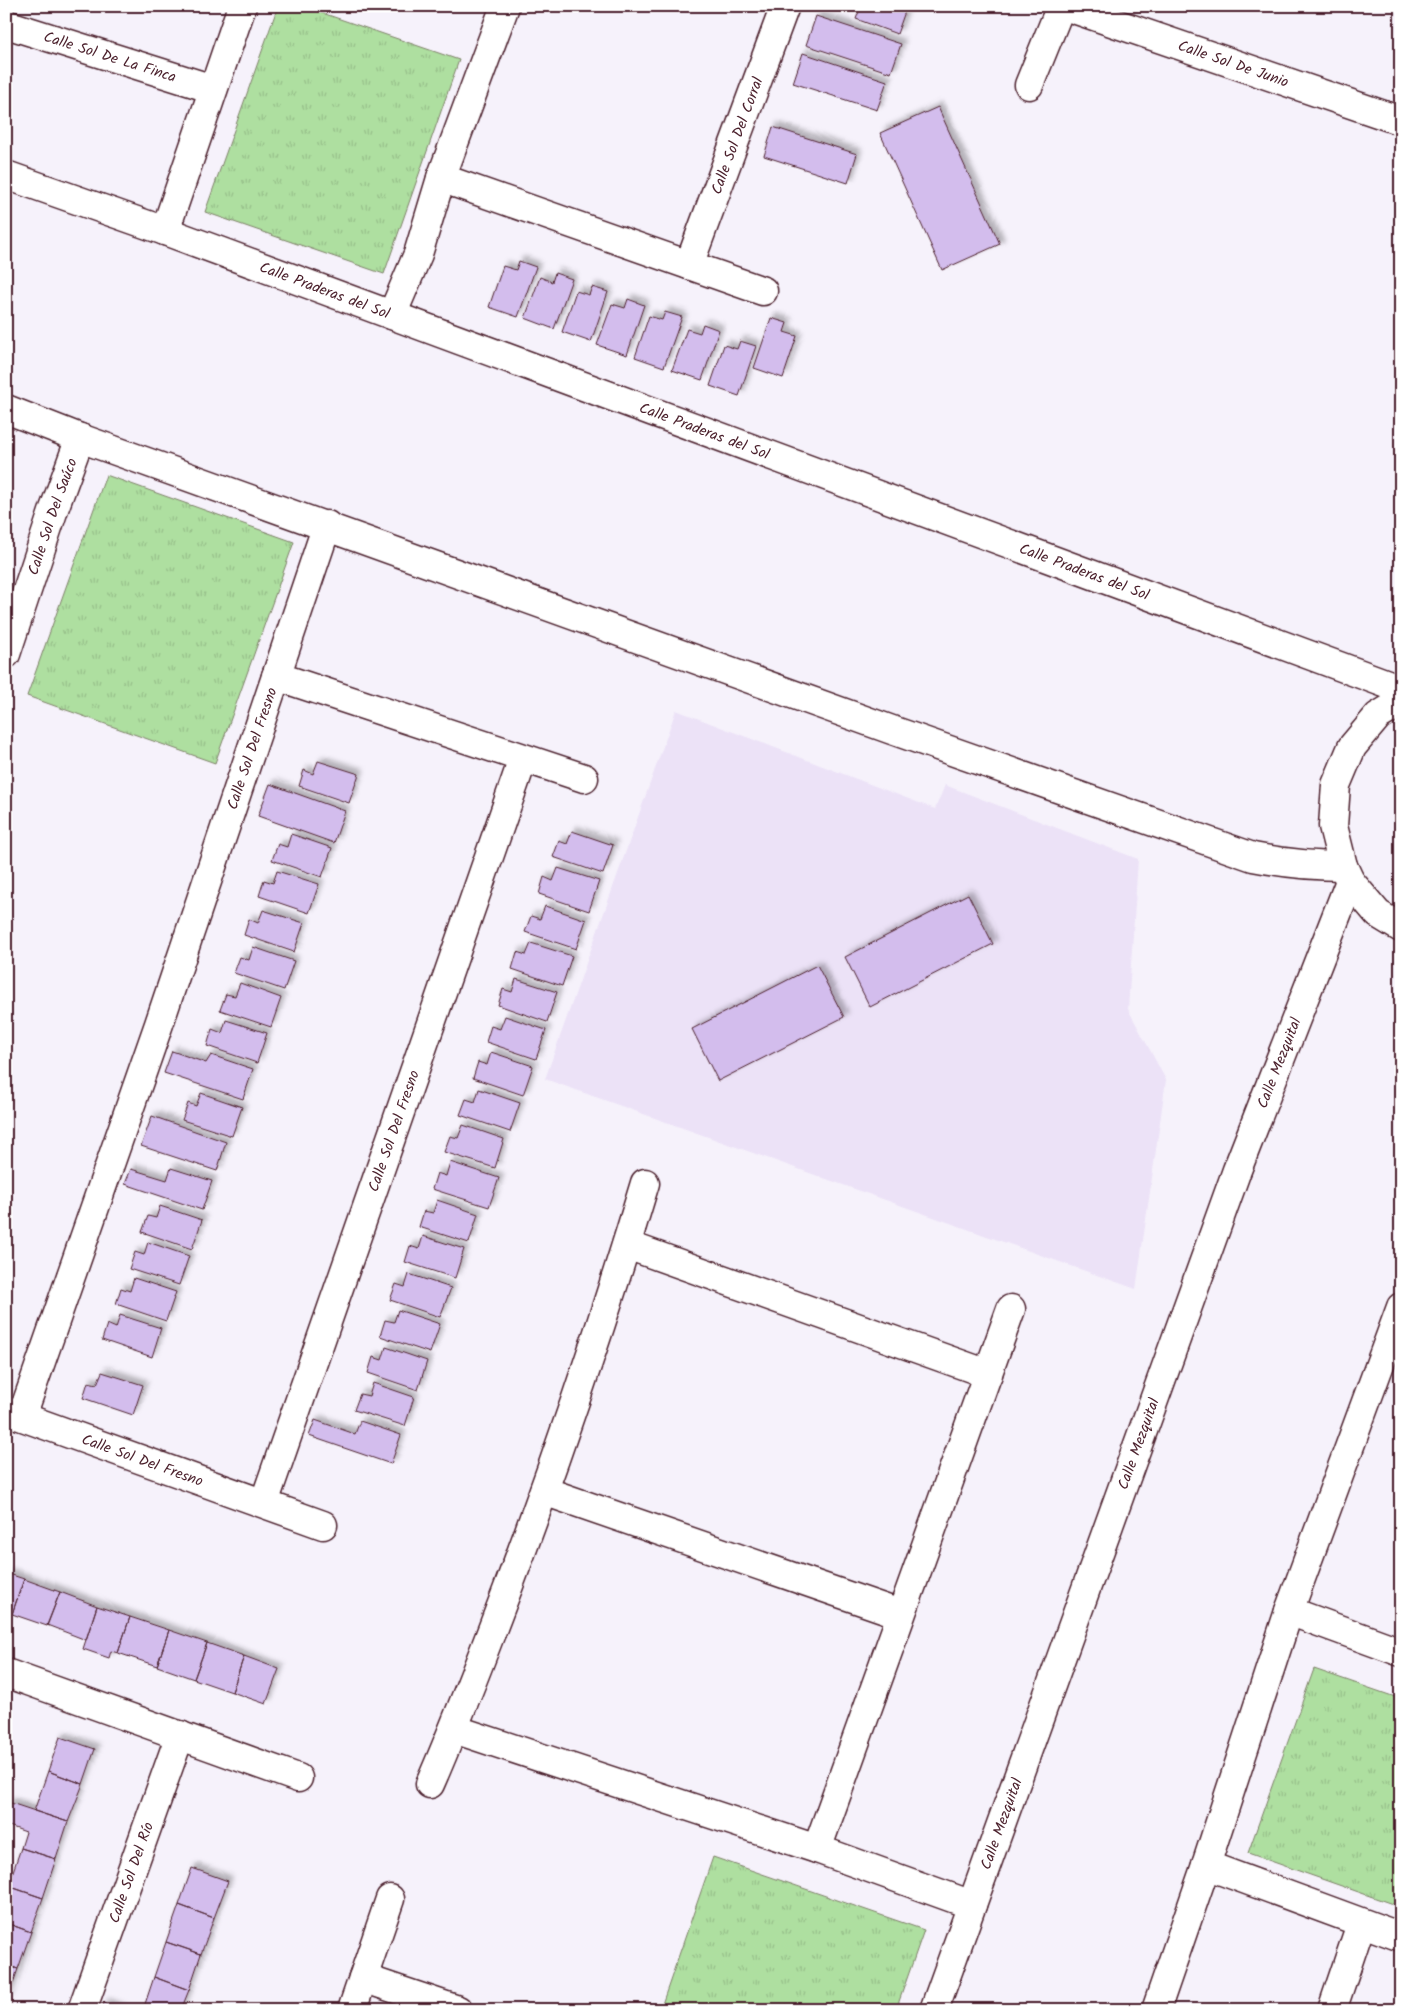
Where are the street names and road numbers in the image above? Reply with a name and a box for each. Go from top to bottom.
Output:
street label: Calle Sol De La Finca [40,26,179,90]
street label: Calle Sol De Junio [1174,34,1292,95]
street label: Calle Sol Del Corral [705,74,771,198]
street label: Calle Praderas del Sol [256,256,393,326]
street label: Calle Praderas del Sol [636,397,773,467]
street label: Calle Sol Del Saúco [22,455,85,579]
street label: Calle Praderas del Sol [1015,537,1153,608]
street label: Calle Sol Del Fresno [221,684,285,813]
street label: Calle Mezquital [1251,1014,1309,1112]
street label: Calle Sol Del Fresno [362,1067,427,1195]
street label: Calle Mezquital [1112,1395,1167,1493]
street label: Calle Sol Del Fresno [78,1428,206,1494]
street label: Calle Mezquital [975,1775,1030,1873]
street label: Calle Sol Del Río [103,1819,161,1927]

